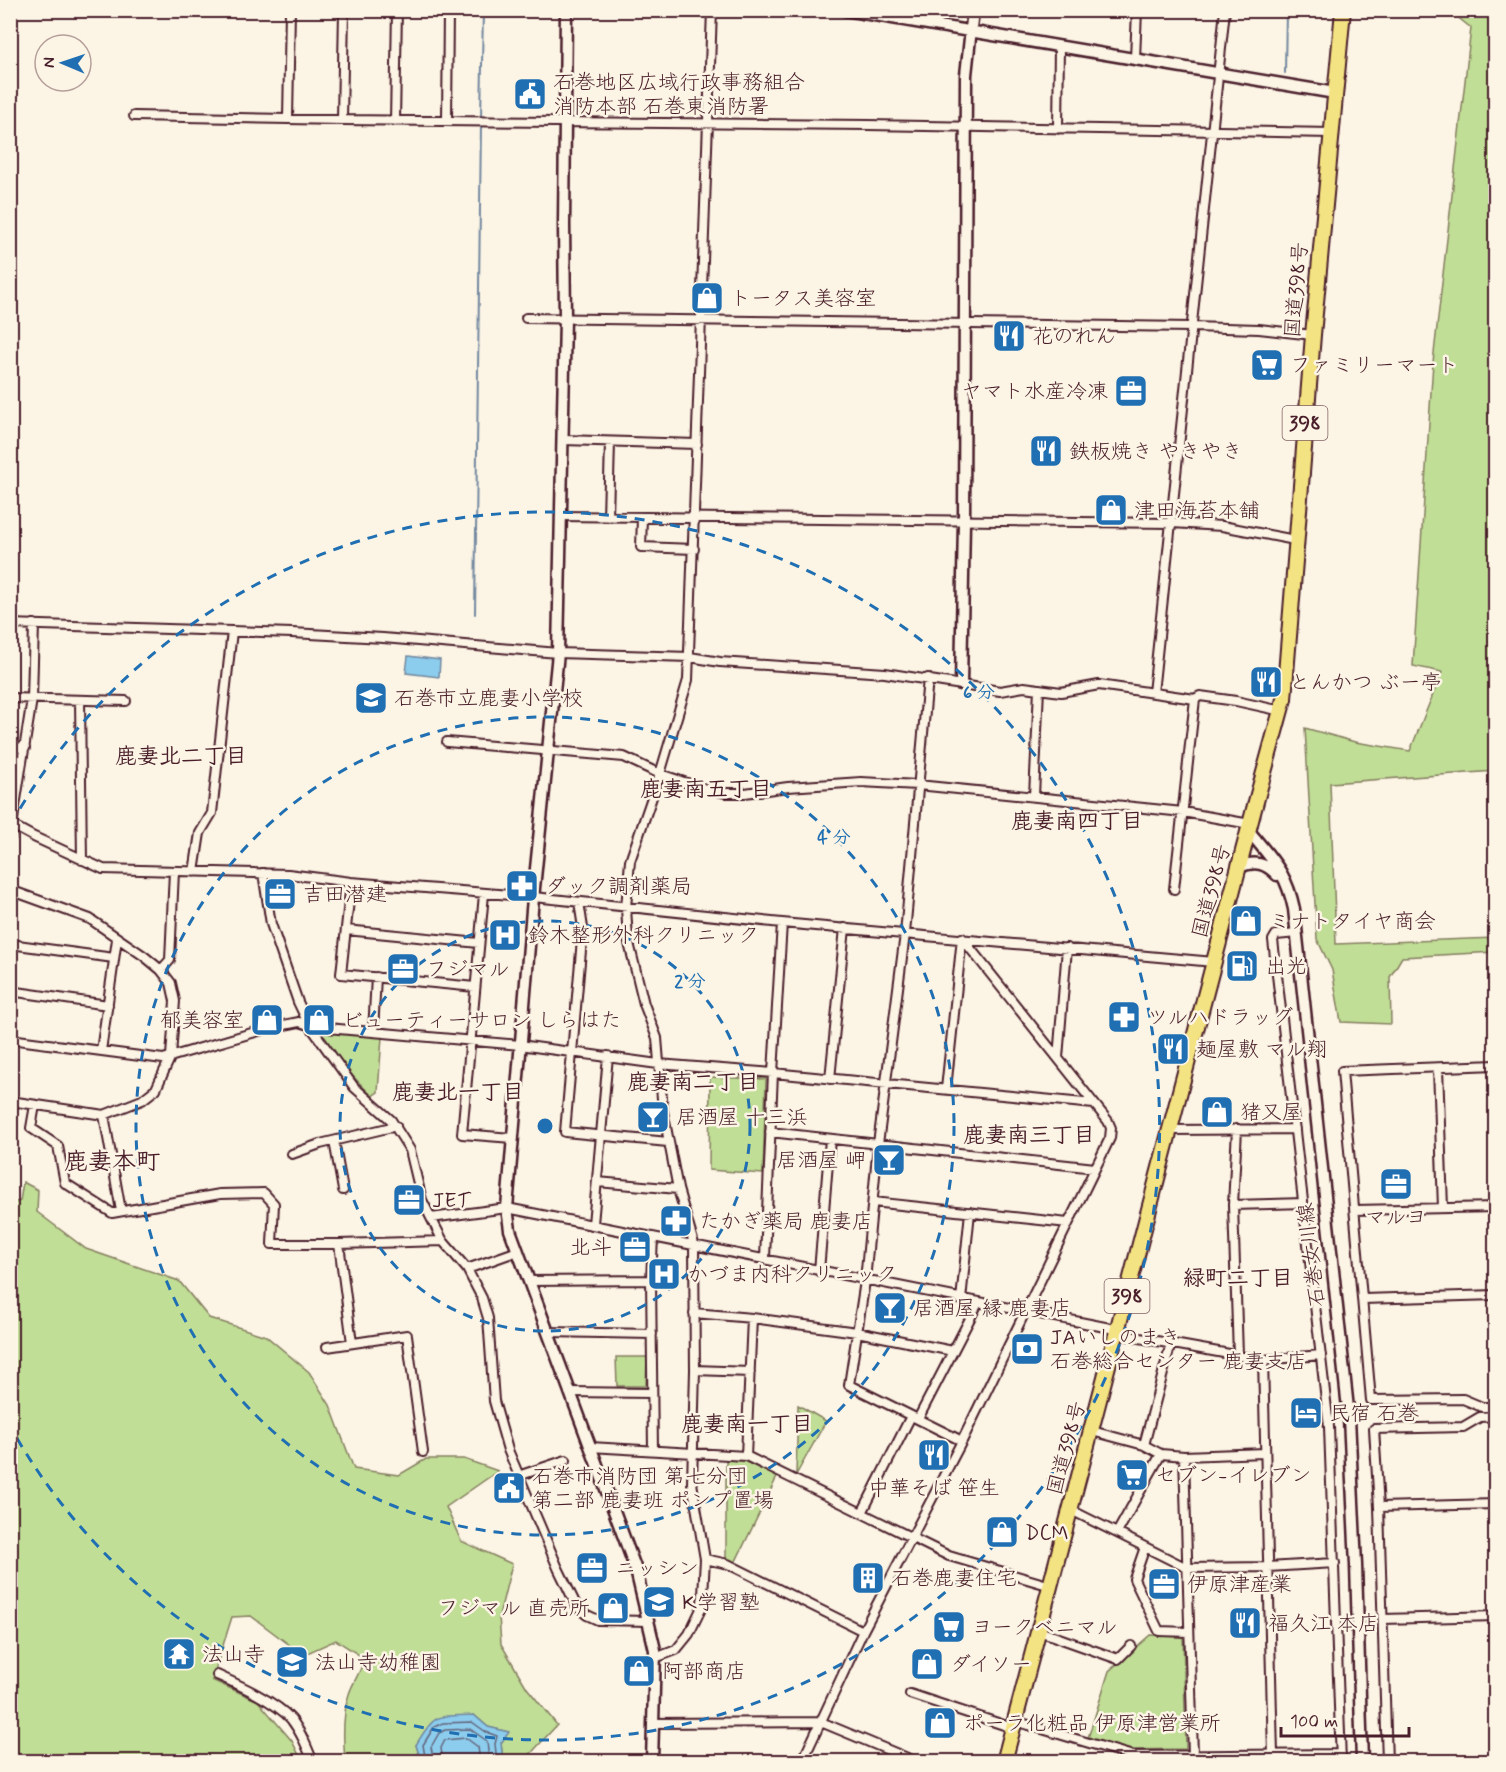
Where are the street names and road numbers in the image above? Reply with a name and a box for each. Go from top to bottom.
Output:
street label: 国道398号 [1279,241,1315,339]
road number: 398 [1282,406,1328,440]
street label: 国道398号 [1186,841,1238,941]
street label: 石巻女川線 [1292,1201,1332,1309]
road number: 398 [1104,1279,1150,1313]
street label: 国道398号 [1041,1398,1093,1498]

